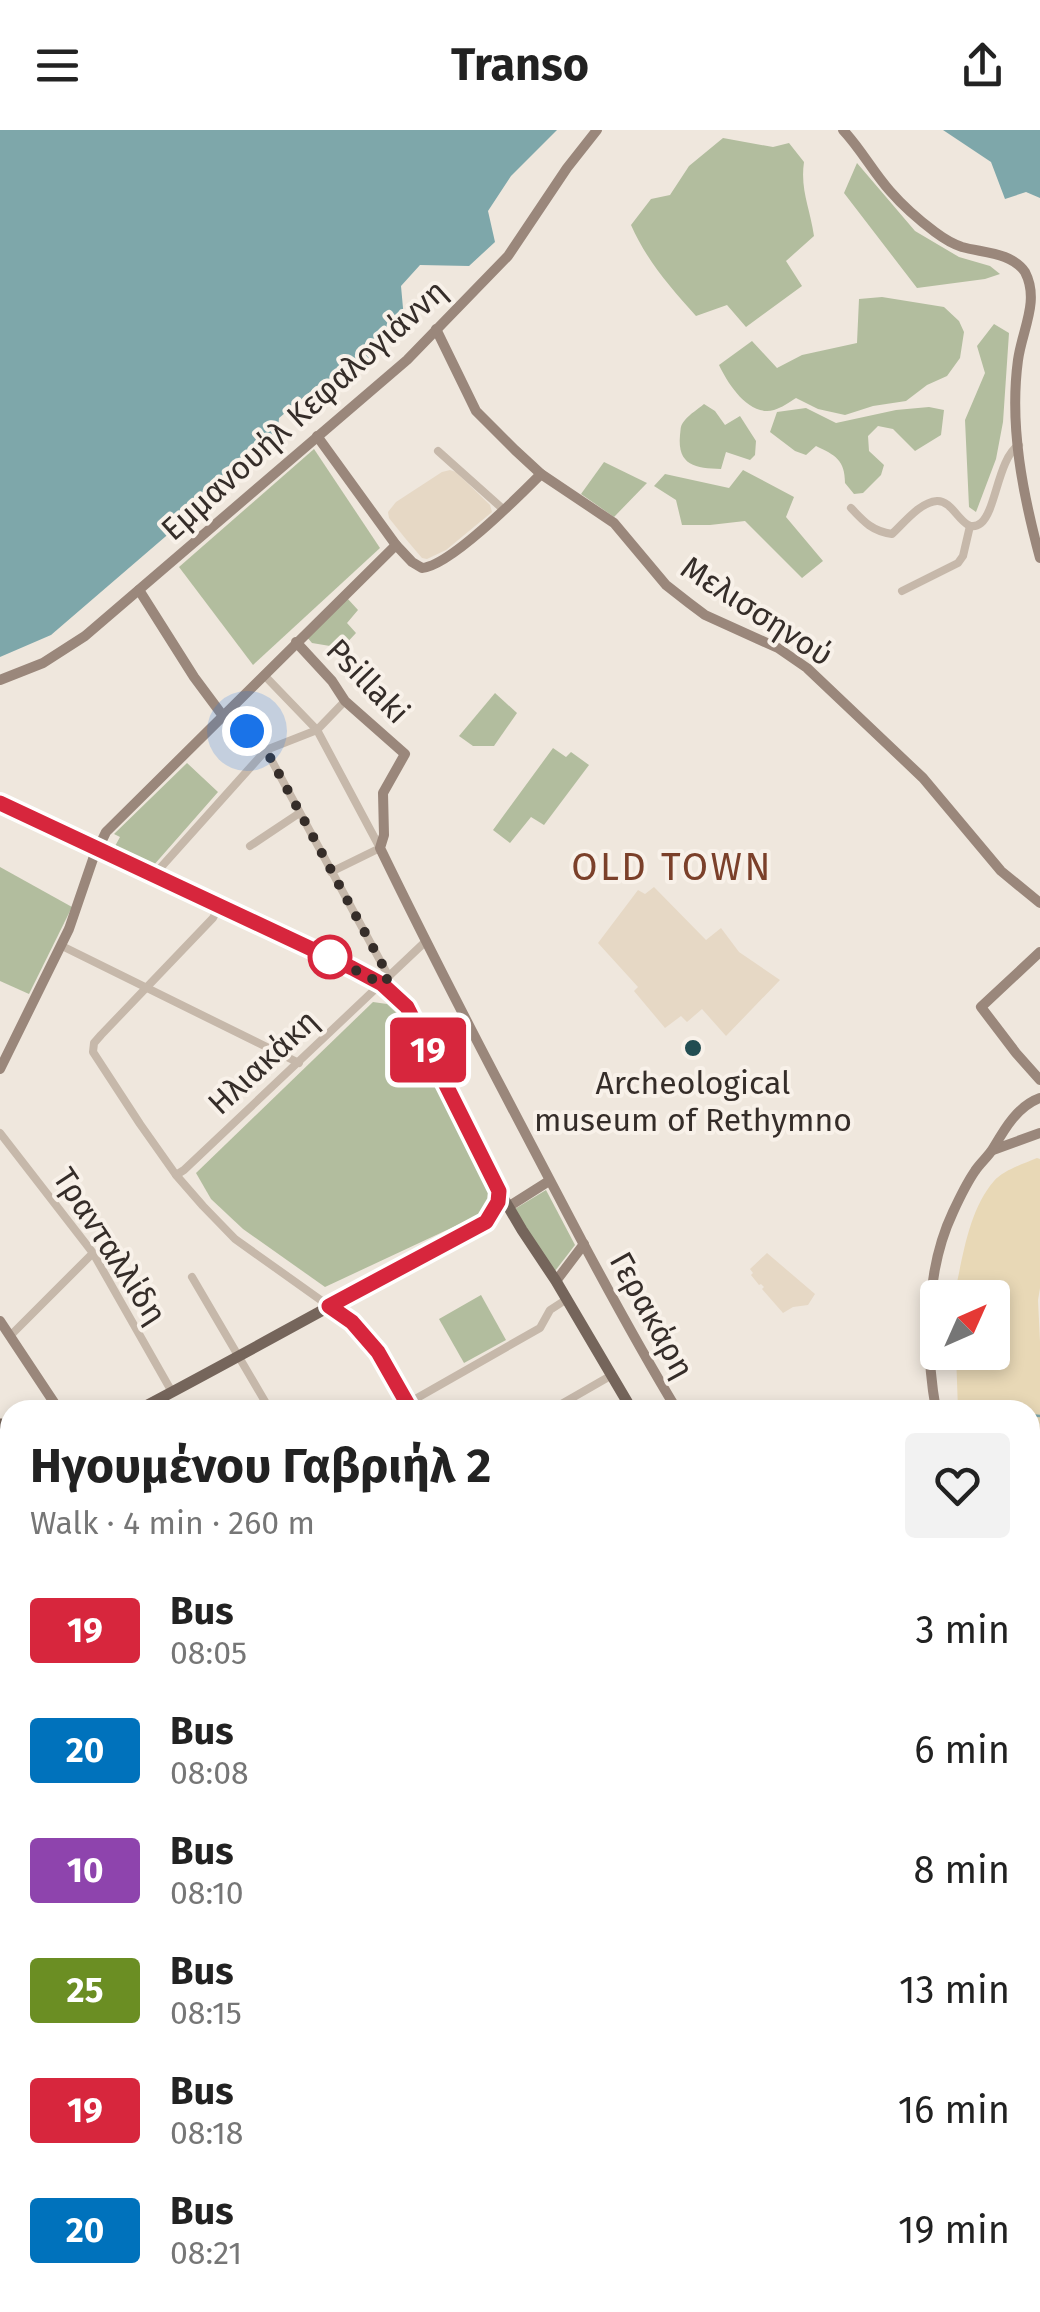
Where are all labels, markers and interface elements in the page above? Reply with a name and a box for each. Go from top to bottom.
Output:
icon: menu [30,38,85,93]
text: Transo [451,38,589,92]
icon: share [955,38,1010,93]
street label: Εμμανουήλ Κεφαλογιάννη [154,272,454,548]
street label: Μελισσηνού [674,548,840,674]
street label: Psillaki [319,631,417,731]
your location [222,706,272,756]
district label: OLD TOWN [571,844,773,890]
unlabelled marker [309,936,351,978]
street label: Ηλιακάκη [200,1002,326,1122]
line badge: 19 [383,1018,473,1082]
text: 19 [410,1029,446,1071]
marker: Archeological museum of Rethymno [682,1037,704,1059]
place label: Archeological museum of Rethymno [534,1064,852,1139]
street label: Τρανταλλίδη [45,1161,175,1331]
street label: Γερακάρη [602,1245,702,1385]
north arrow [920,1280,1010,1370]
map controls [920,1280,1010,1370]
button: heart [905,1433,1010,1538]
text: Ηγουμένου Γαβριήλ 2 [30,1437,491,1495]
text: Walk · 4 min · 260 m [30,1504,315,1542]
text: Bus [170,1588,234,1634]
text: 3 min [915,1607,1010,1653]
text: 19 [67,1609,103,1651]
text: 08:05 [170,1634,247,1672]
text: Bus [170,1708,234,1754]
text: 6 min [914,1727,1010,1773]
text: 20 [66,1729,104,1771]
text: 08:08 [170,1754,249,1792]
text: Bus [170,1828,234,1874]
text: 8 min [913,1847,1010,1893]
text: 10 [67,1849,103,1891]
text: 08:10 [170,1874,244,1912]
text: Bus [170,1948,234,1994]
text: 13 min [899,1967,1010,2013]
text: 25 [67,1969,103,2011]
text: 08:15 [170,1994,242,2032]
text: Bus [170,2068,234,2114]
text: 16 min [898,2087,1010,2133]
text: 19 [67,2089,103,2131]
text: 08:18 [170,2114,243,2152]
text: Bus [170,2188,234,2234]
text: 19 min [898,2207,1010,2253]
text: 20 [66,2209,104,2251]
text: 08:21 [170,2234,242,2272]

